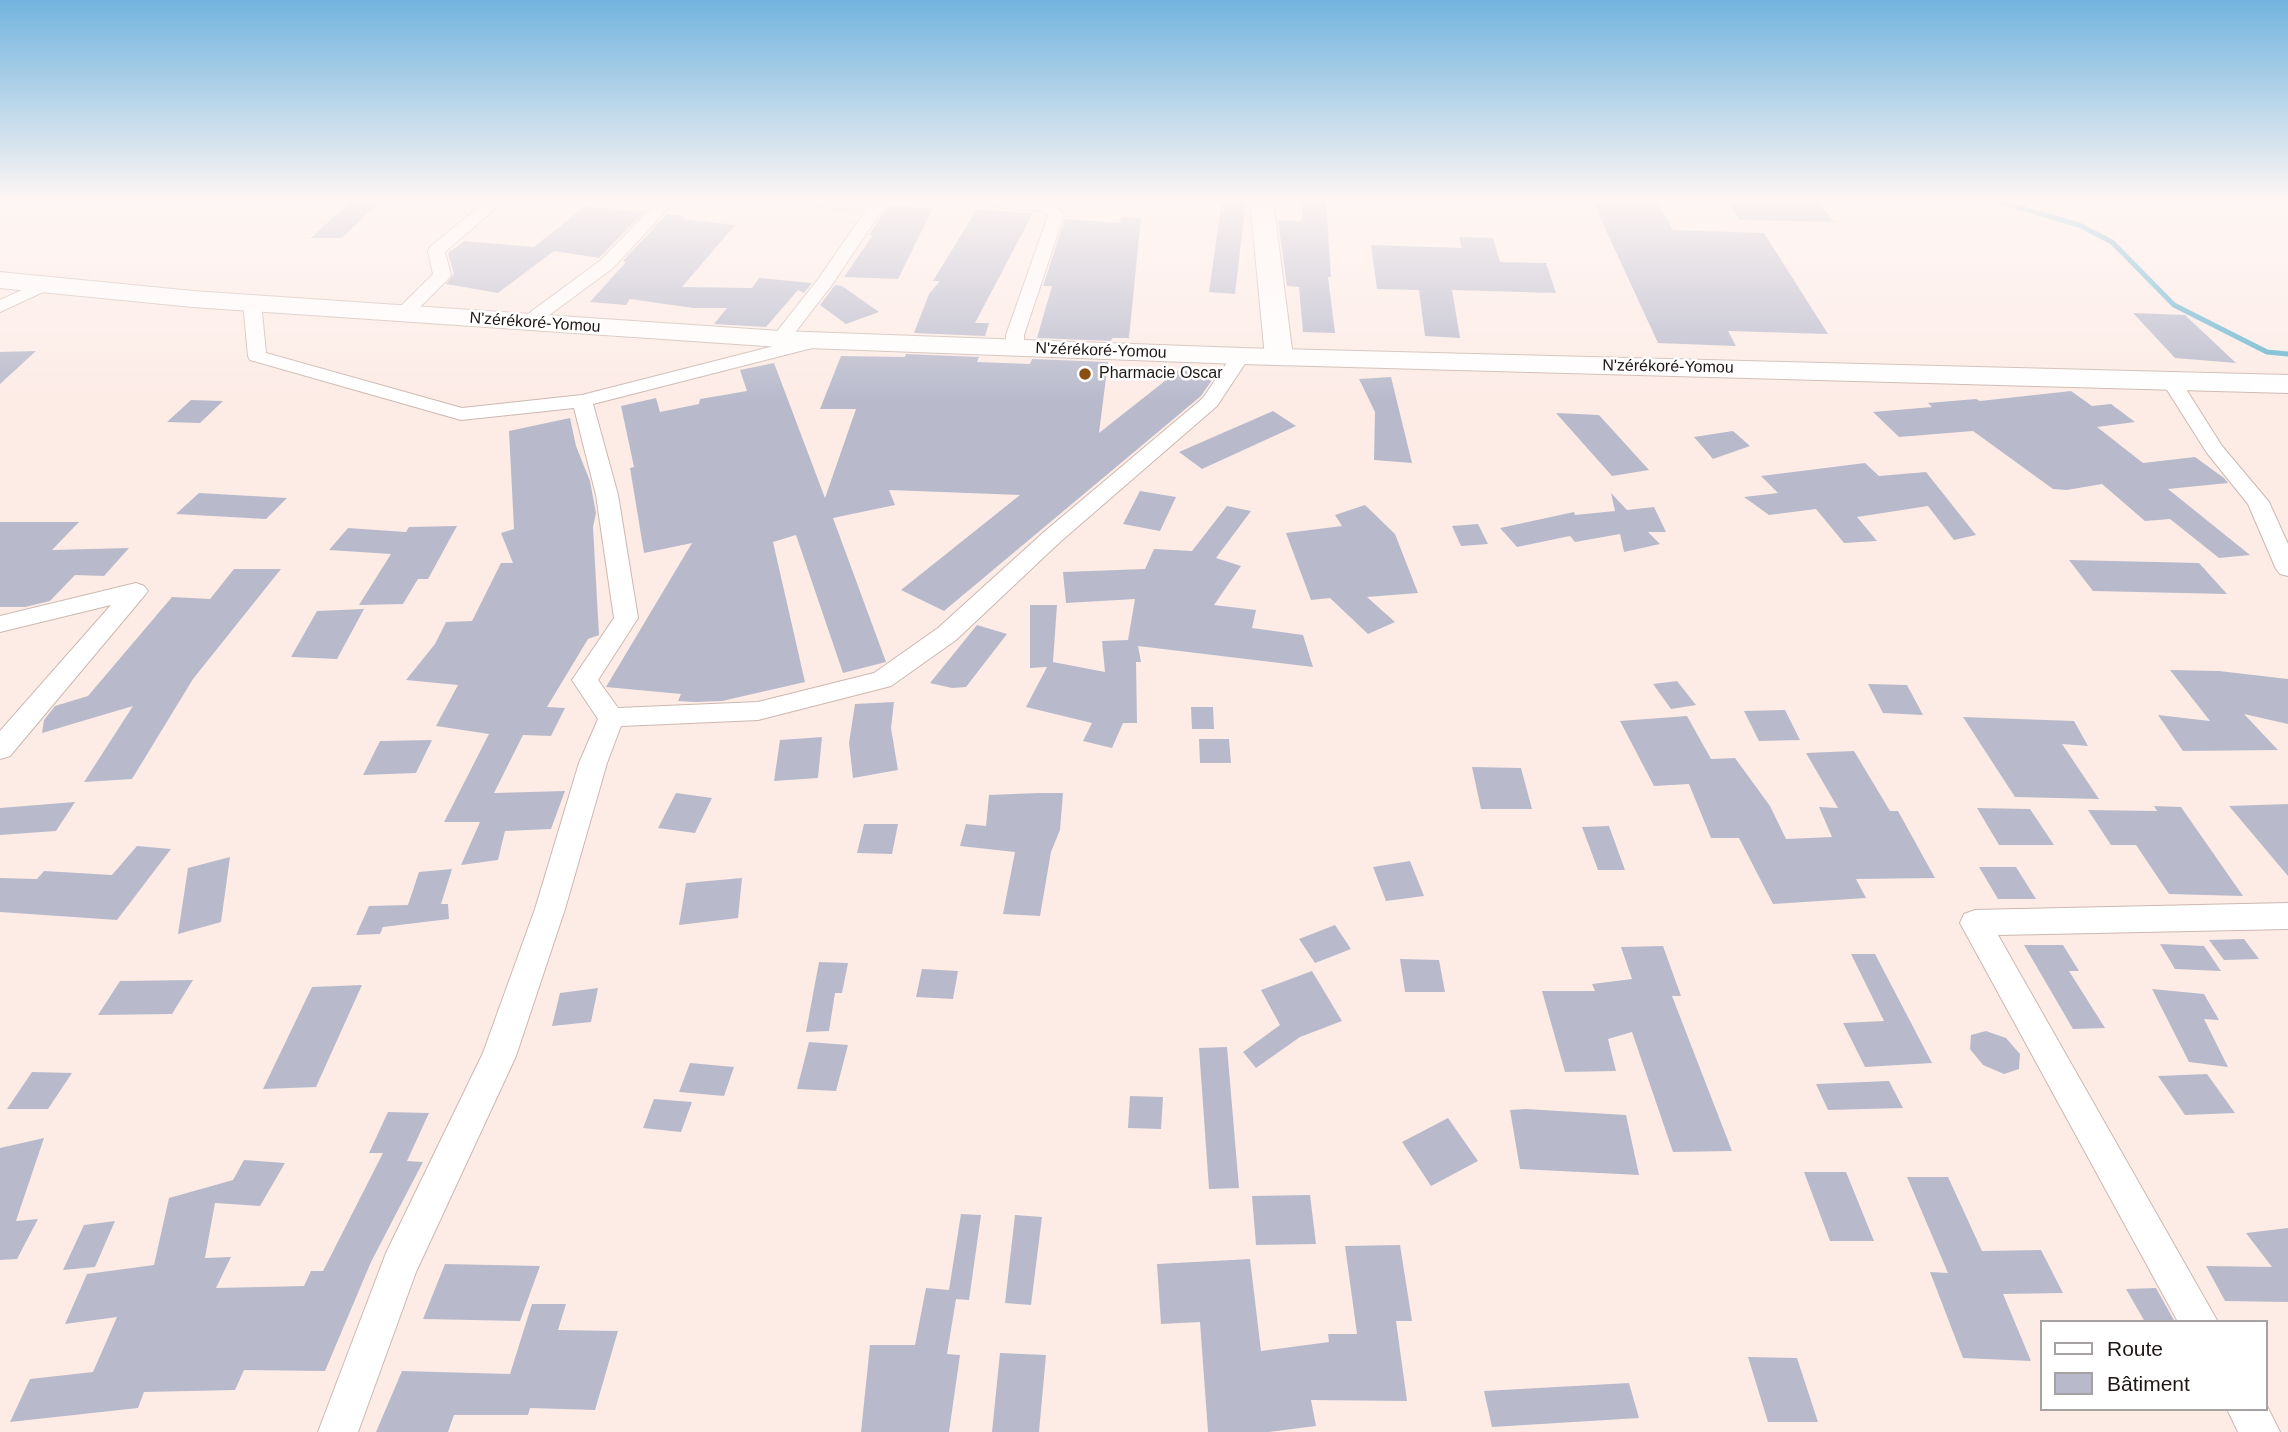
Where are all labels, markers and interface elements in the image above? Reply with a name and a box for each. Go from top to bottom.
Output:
street label: N'zérékoré-Yomou [469,309,601,337]
street label: N'zérékoré-Yomou [1035,339,1167,363]
street label: N'zérékoré-Yomou [1602,356,1734,378]
place label: Pharmacie Oscar [1099,364,1223,384]
marker: Pharmacie Oscar [1077,366,1093,382]
legend [2039,1320,2267,1411]
text: Route [2107,1337,2163,1360]
text: Bâtiment [2107,1372,2190,1395]

